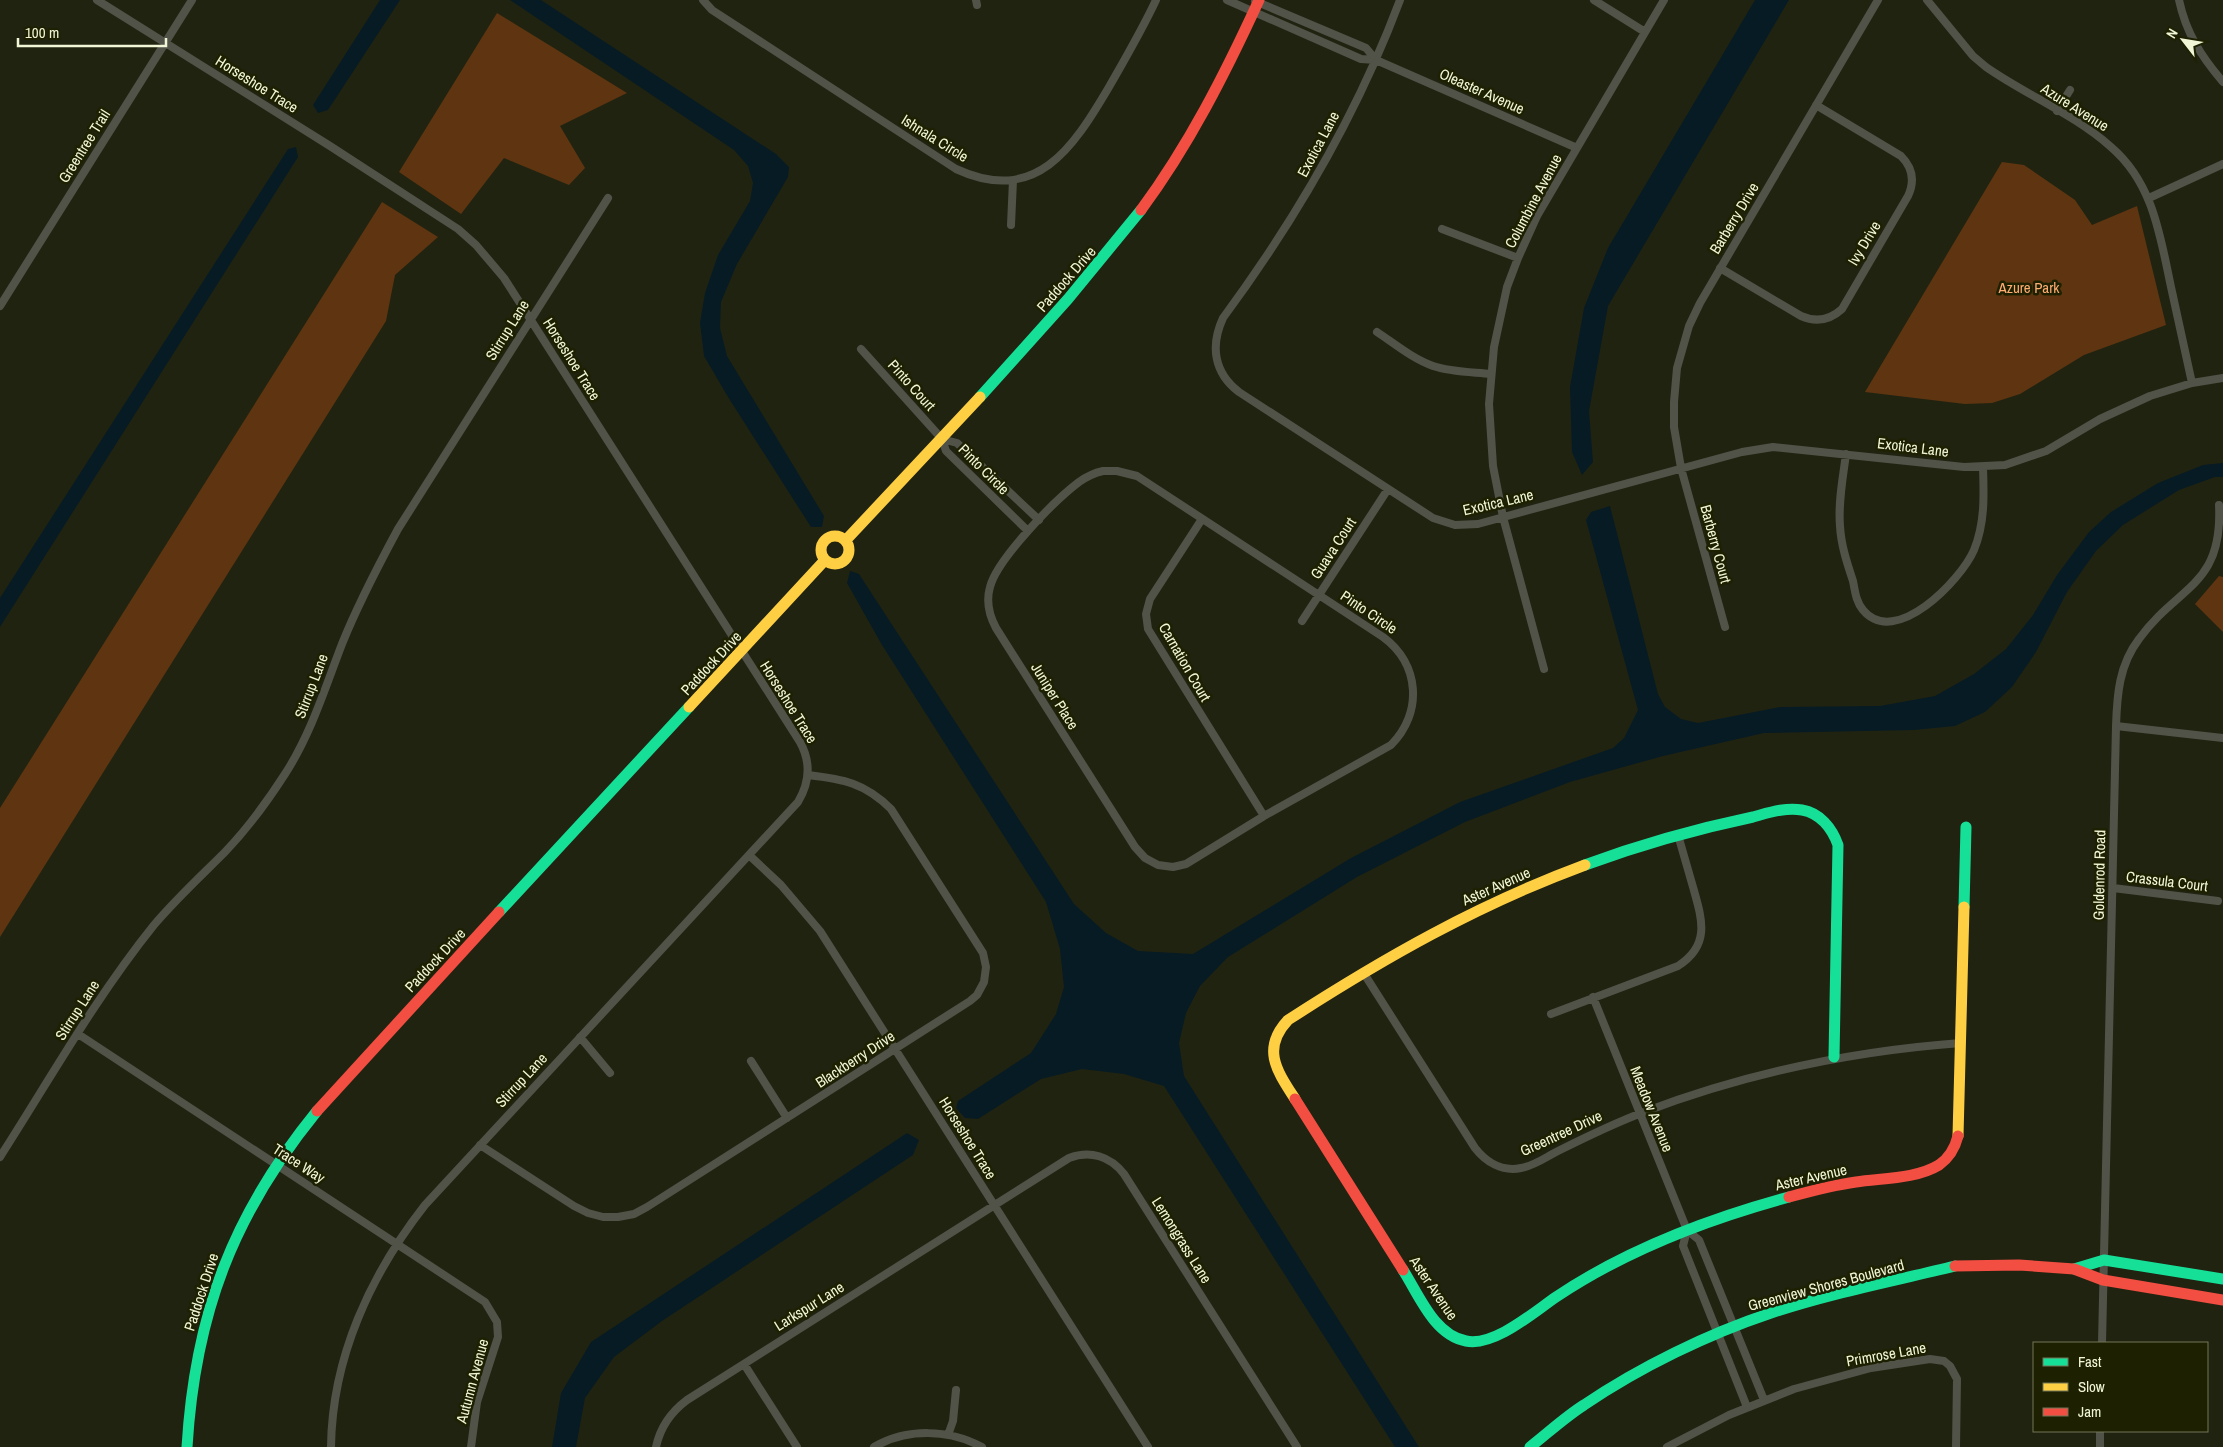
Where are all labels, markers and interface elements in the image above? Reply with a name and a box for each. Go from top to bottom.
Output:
scale bar [18,15,165,47]
north arrow [2158,15,2208,65]
text: 100 m [25,22,59,43]
text: N [2162,25,2182,41]
street label: Horseshoe Trace [212,50,302,118]
street label: Oleaster Avenue [1436,63,1528,119]
street label: Azure Avenue [2036,77,2113,136]
street label: Greentree Trail [53,105,115,187]
street label: Exotica Lane [1292,107,1344,181]
street label: Ishnala Circle [898,109,973,167]
street label: Columbine Avenue [1499,150,1567,252]
street label: Barberry Drive [1704,178,1764,258]
street label: Ivy Drive [1843,217,1886,269]
street label: Paddock Drive [1032,242,1100,316]
park label: Azure Park [1998,277,2060,298]
street label: Stirrup Lane [480,296,534,364]
street label: Horseshoe Trace [538,314,606,404]
street label: Pinto Court [883,355,941,416]
street label: Exotica Lane [1876,432,1950,462]
street label: Pinto Circle [954,439,1014,499]
street label: Exotica Lane [1461,484,1535,520]
street label: Barberry Court [1695,502,1737,586]
street label: Guava Court [1305,513,1361,583]
street label: Pinto Circle [1336,585,1402,639]
street label: Carnation Court [1154,619,1216,706]
street label: Paddock Drive [676,626,746,700]
street label: Stirrup Lane [289,650,333,721]
street label: Horseshoe Trace [755,657,823,747]
street label: Juniper Place [1026,659,1084,734]
street label: Goldenrod Road [2088,830,2110,920]
street label: Aster Avenue [1457,862,1534,911]
street label: Crassula Court [2125,866,2210,896]
street label: Paddock Drive [400,923,470,997]
street label: Stirrup Lane [50,976,104,1044]
street label: Blackberry Drive [811,1025,899,1093]
street label: Stirrup Lane [490,1048,552,1112]
street label: Meadow Avenue [1625,1063,1679,1155]
street label: Horseshoe Trace [934,1093,1002,1183]
street label: Greentree Drive [1517,1105,1606,1161]
street label: Trace Way [269,1138,330,1188]
street label: Aster Avenue [1772,1159,1849,1196]
street label: Lemongrass Lane [1147,1193,1217,1287]
street label: Paddock Drive [179,1250,223,1334]
street label: Aster Avenue [1404,1251,1463,1324]
street label: Greenview Shores Boulevard [1746,1254,1906,1316]
street label: Larkspur Lane [770,1276,848,1336]
street label: Autumn Avenue [450,1336,493,1427]
street label: Primrose Lane [1844,1337,1928,1371]
legend [2033,1342,2208,1432]
text: Fast [2078,1351,2102,1372]
text: Slow [2078,1376,2105,1397]
text: Jam [2078,1401,2101,1422]

